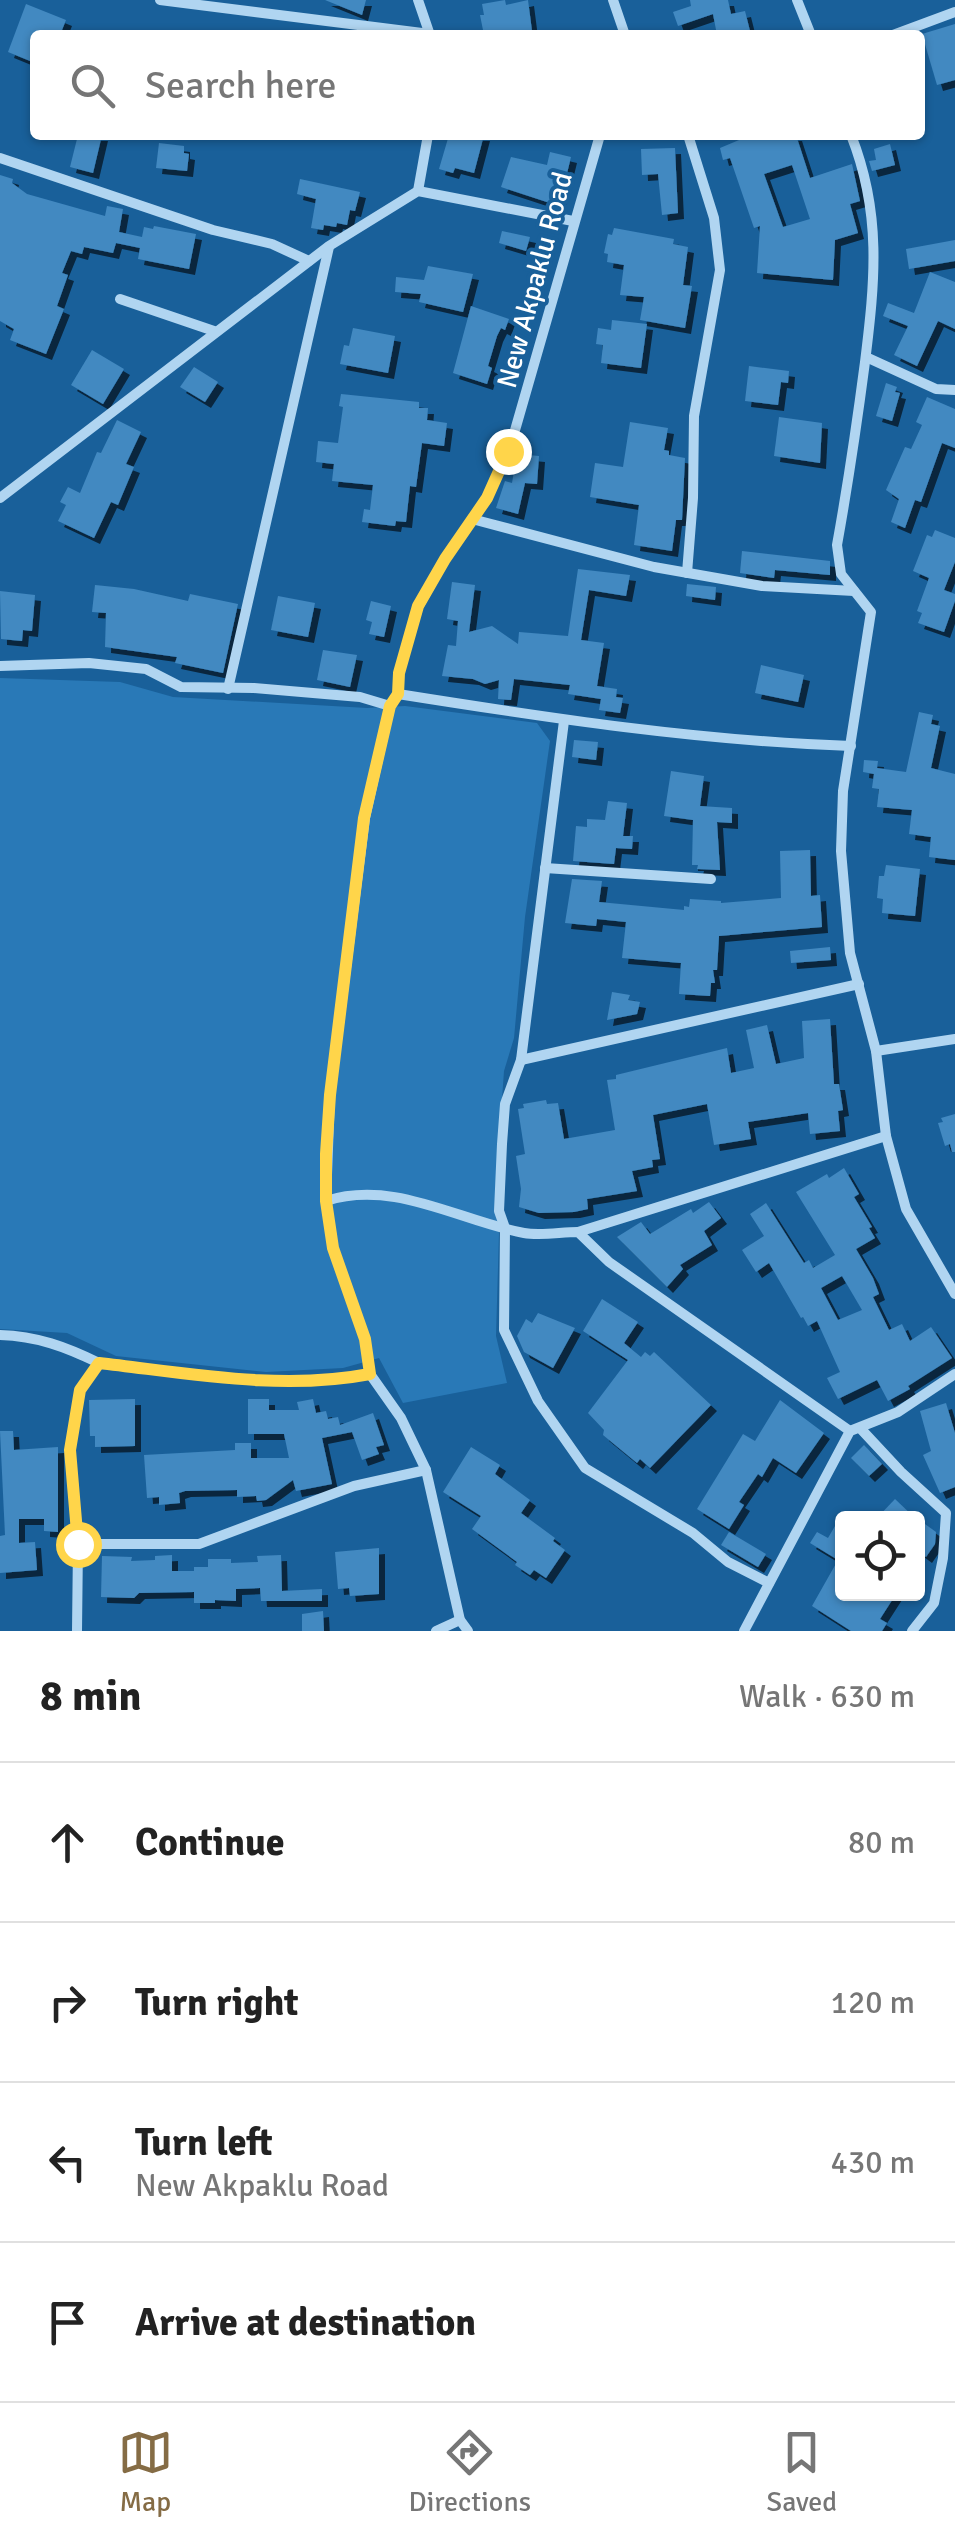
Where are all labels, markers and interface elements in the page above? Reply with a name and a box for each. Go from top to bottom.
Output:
search box [30,30,925,140]
icon: search [65,58,120,113]
text: Search here [145,62,337,109]
street label: New Akpaklu Road [490,168,580,392]
route end [486,429,532,475]
map controls [835,1511,925,1601]
button: locate [835,1511,925,1601]
route start [56,1522,102,1568]
text: 8 min [40,1671,141,1722]
text: Walk · 630 m [739,1677,915,1716]
icon: ahead [40,1815,95,1870]
text: Continue [135,1819,285,1866]
text: 80 m [848,1823,915,1862]
icon: right [40,1975,95,2030]
text: Turn right [135,1979,299,2026]
text: 120 m [831,1983,915,2022]
text: Turn left [135,2119,273,2166]
icon: left [40,2135,95,2190]
text: 430 m [831,2143,915,2182]
text: New Akpaklu Road [135,2166,389,2205]
icon: arrive [40,2295,95,2350]
text: Arrive at destination [135,2299,476,2346]
tab: Map [118,2425,173,2519]
tab: Directions [409,2425,531,2519]
tab: Saved [767,2425,837,2519]

